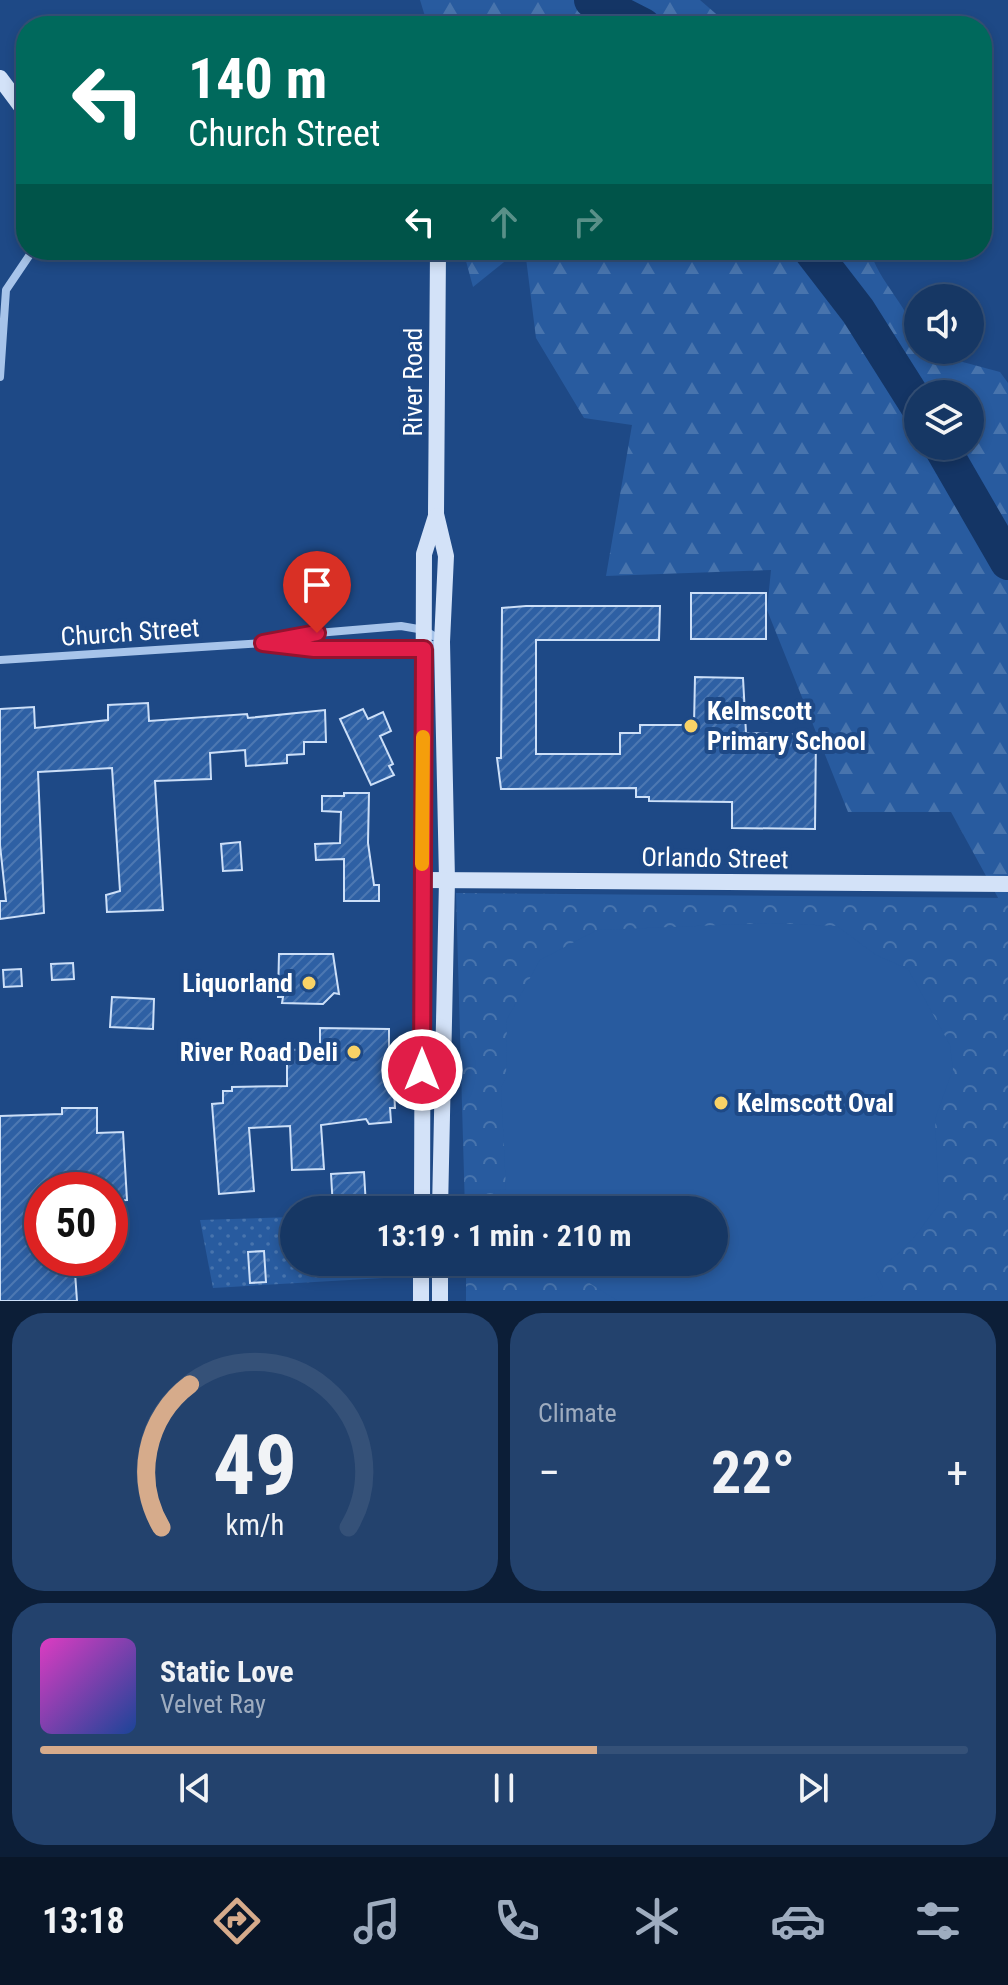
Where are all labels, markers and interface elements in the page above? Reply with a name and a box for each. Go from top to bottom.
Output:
text: 140 m [188,46,327,112]
icon: left [56,48,160,152]
text: Church Street [188,113,380,155]
icon: left [398,200,442,244]
icon: ahead [482,200,526,244]
icon: right [566,200,610,244]
map controls [904,284,984,460]
button: sound [904,284,984,364]
street label: River Road [398,327,428,437]
button: layers [904,380,984,460]
pin [283,551,351,633]
icon: arrive [295,563,339,607]
street label: Church Street [60,612,200,652]
place label: Kelmscott Primary School [707,696,866,756]
marker: Kelmscott Primary School [682,717,700,735]
street label: Orlando Street [641,842,789,874]
place label: Liquorland [182,968,293,998]
marker: Liquorland [300,974,318,992]
position arrow [380,1028,464,1112]
place label: River Road Deli [180,1037,338,1067]
marker: River Road Deli [345,1043,363,1061]
place label: Kelmscott Oval [737,1088,894,1118]
marker: Kelmscott Oval [712,1094,730,1112]
speed limit sign: 50 [24,1172,128,1276]
text: 13:19 · 1 min · 210 m [377,1218,631,1253]
text: Climate [538,1398,617,1428]
text: 49 [213,1417,297,1514]
text: 22° [711,1437,795,1508]
text: − [538,1447,560,1499]
text: + [946,1447,968,1499]
text: km/h [226,1508,284,1542]
text: Static Love [160,1654,294,1689]
text: Velvet Ray [160,1689,266,1719]
icon: previous [173,1766,217,1810]
icon: pause [482,1766,526,1810]
icon: next [791,1766,835,1810]
icon: directions [209,1893,265,1949]
icon: music [349,1893,405,1949]
icon: phone [489,1893,545,1949]
icon: climate [629,1893,685,1949]
icon: car [770,1893,826,1949]
icon: filters [910,1893,966,1949]
text: 13:18 [42,1900,125,1942]

